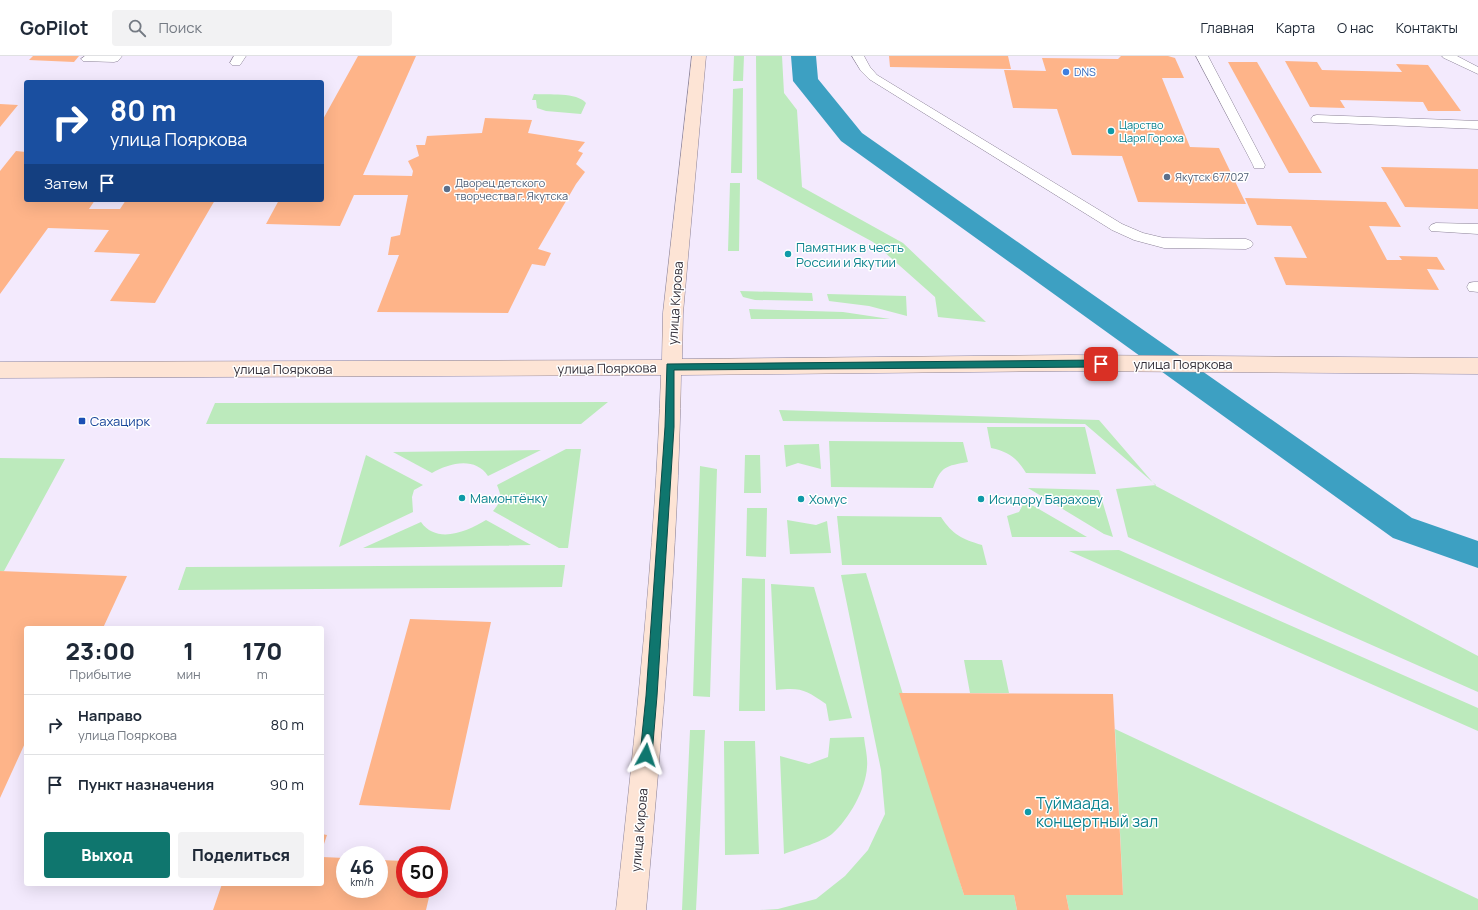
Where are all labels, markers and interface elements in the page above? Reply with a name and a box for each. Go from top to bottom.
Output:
search box [112,10,392,46]
text: GoPilot [20,15,88,41]
icon: search [126,17,148,39]
text: Поиск [158,17,202,38]
text: Главная [1201,18,1254,37]
text: Карта [1276,18,1315,37]
text: О нас [1337,18,1374,37]
text: Контакты [1396,18,1458,37]
place label: DNS [1074,64,1096,79]
marker: DNS [1061,67,1071,77]
text: 80 m [110,91,176,129]
icon: right [44,96,96,148]
place label: Царство Царя Гороха [1119,117,1184,145]
marker: Царство Царя Гороха [1106,126,1116,136]
text: улица Пояркова [110,127,247,151]
place label: Якутск 677027 [1175,169,1249,184]
icon: arrive [96,172,118,194]
marker: Якутск 677027 [1162,172,1172,182]
text: Затем [44,173,88,194]
place label: Дворец детского творчества г. Якутска [455,175,568,203]
marker: Дворец детского творчества г. Якутска [442,184,452,194]
place label: Памятник в честь России и Якутии [796,238,904,271]
marker: Памятник в честь России и Якутии [783,249,793,259]
street label: улица Кирова [663,260,687,346]
pin [1084,347,1118,381]
icon: arrive [1090,353,1112,375]
street label: улица Пояркова [1133,355,1233,373]
street label: улица Пояркова [557,358,657,378]
street label: улица Пояркова [233,360,333,378]
place label: Сахацирк [90,412,150,430]
marker: Сахацирк [77,416,87,426]
place label: Мамонтёнку [470,489,548,507]
place label: Хомус [809,490,847,508]
place label: Исидору Барахову [989,490,1103,508]
marker: Мамонтёнку [457,493,467,503]
marker: Хомус [796,494,806,504]
marker: Исидору Барахову [976,494,986,504]
text: 23:00 [66,634,135,667]
text: 1 [183,634,194,667]
text: 170 [242,634,282,667]
text: Прибытие [69,665,131,683]
text: мин [177,665,201,683]
text: m [257,665,268,683]
text: Направо [78,705,142,726]
icon: right [44,714,66,736]
text: 80 m [270,714,304,735]
text: улица Пояркова [78,726,177,744]
position arrow [625,734,667,776]
icon: arrive [44,774,66,796]
text: Пункт назначения [78,774,214,795]
text: 90 m [270,774,304,795]
street label: улица Кирова [626,787,652,873]
place label: Туймаада, концертный зал [1036,792,1158,832]
marker: Туймаада, концертный зал [1023,807,1033,817]
button: Выход [44,832,170,878]
button: Поделиться [178,832,304,878]
speed limit sign: 50 [396,846,448,898]
text: 46 [350,853,374,880]
text: km/h [350,875,374,889]

